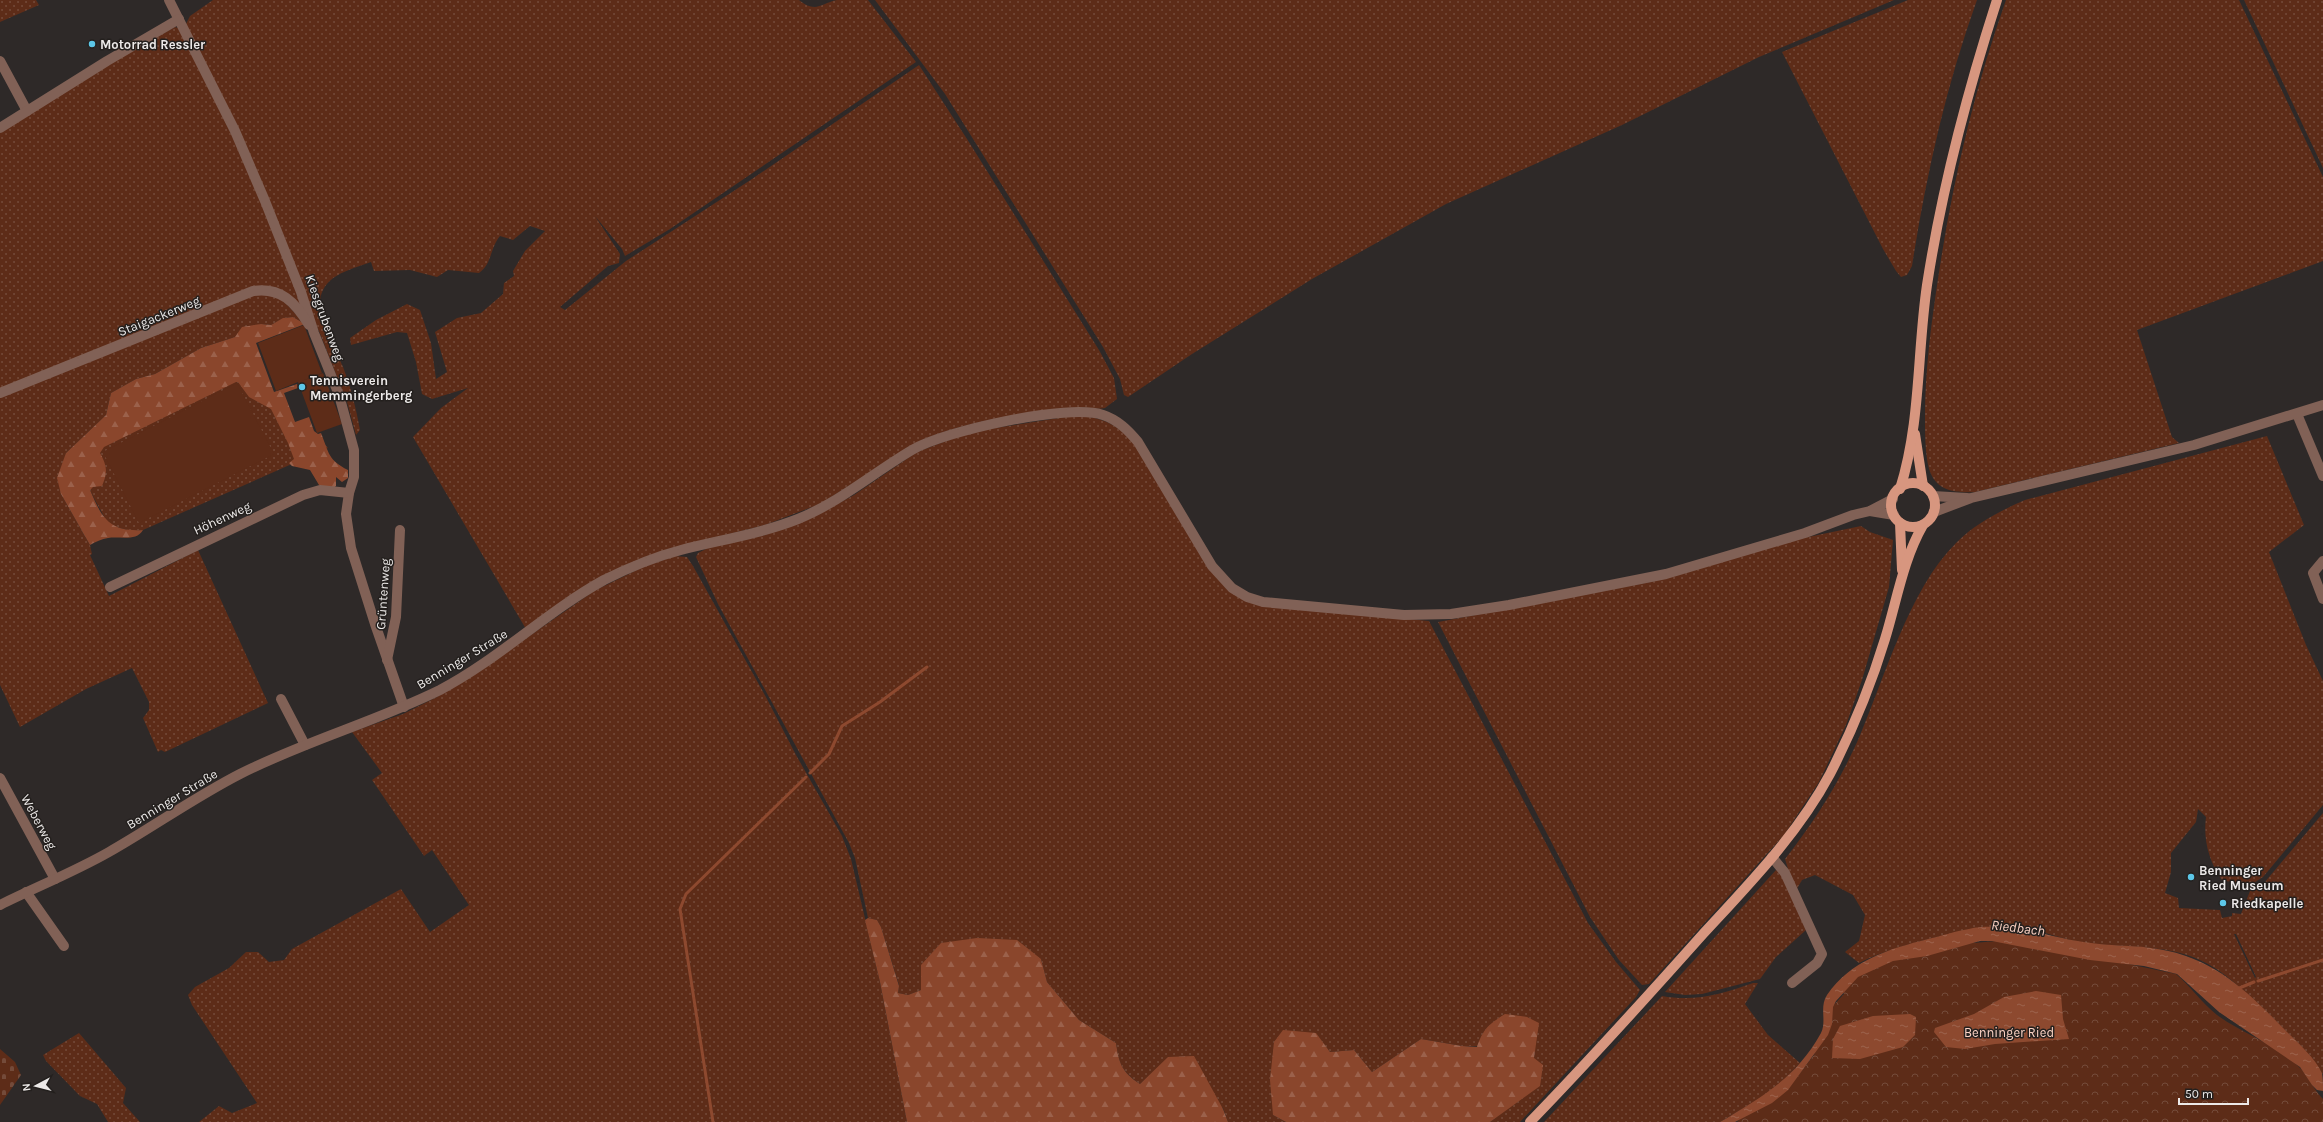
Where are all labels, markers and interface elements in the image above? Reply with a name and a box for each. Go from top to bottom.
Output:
place label: Motorrad Ressler [100,37,206,52]
marker: Motorrad Ressler [87,39,97,49]
street label: Kiesgrubenweg [302,273,348,364]
street label: Staigackerweg [116,292,203,339]
place label: Tennisverein Memmingerberg [310,373,413,403]
marker: Tennisverein Memmingerberg [297,382,307,392]
street label: Höhenweg [191,498,254,538]
street label: Grüntenweg [373,557,393,630]
street label: Benninger Straße [414,626,510,692]
street label: Benninger Straße [124,766,220,832]
street label: Weberweg [18,792,60,853]
place label: Benninger Ried Museum [2199,863,2284,893]
marker: Benninger Ried Museum [2186,872,2196,882]
place label: Riedkapelle [2231,896,2304,911]
marker: Riedkapelle [2218,898,2228,908]
water label: Riedbach [1990,916,2046,940]
park label: Benninger Ried [1964,1025,2054,1040]
north arrow [16,1066,56,1106]
scale bar [2179,1080,2248,1106]
text: N [20,1082,34,1092]
text: 50 m [2185,1087,2213,1101]

